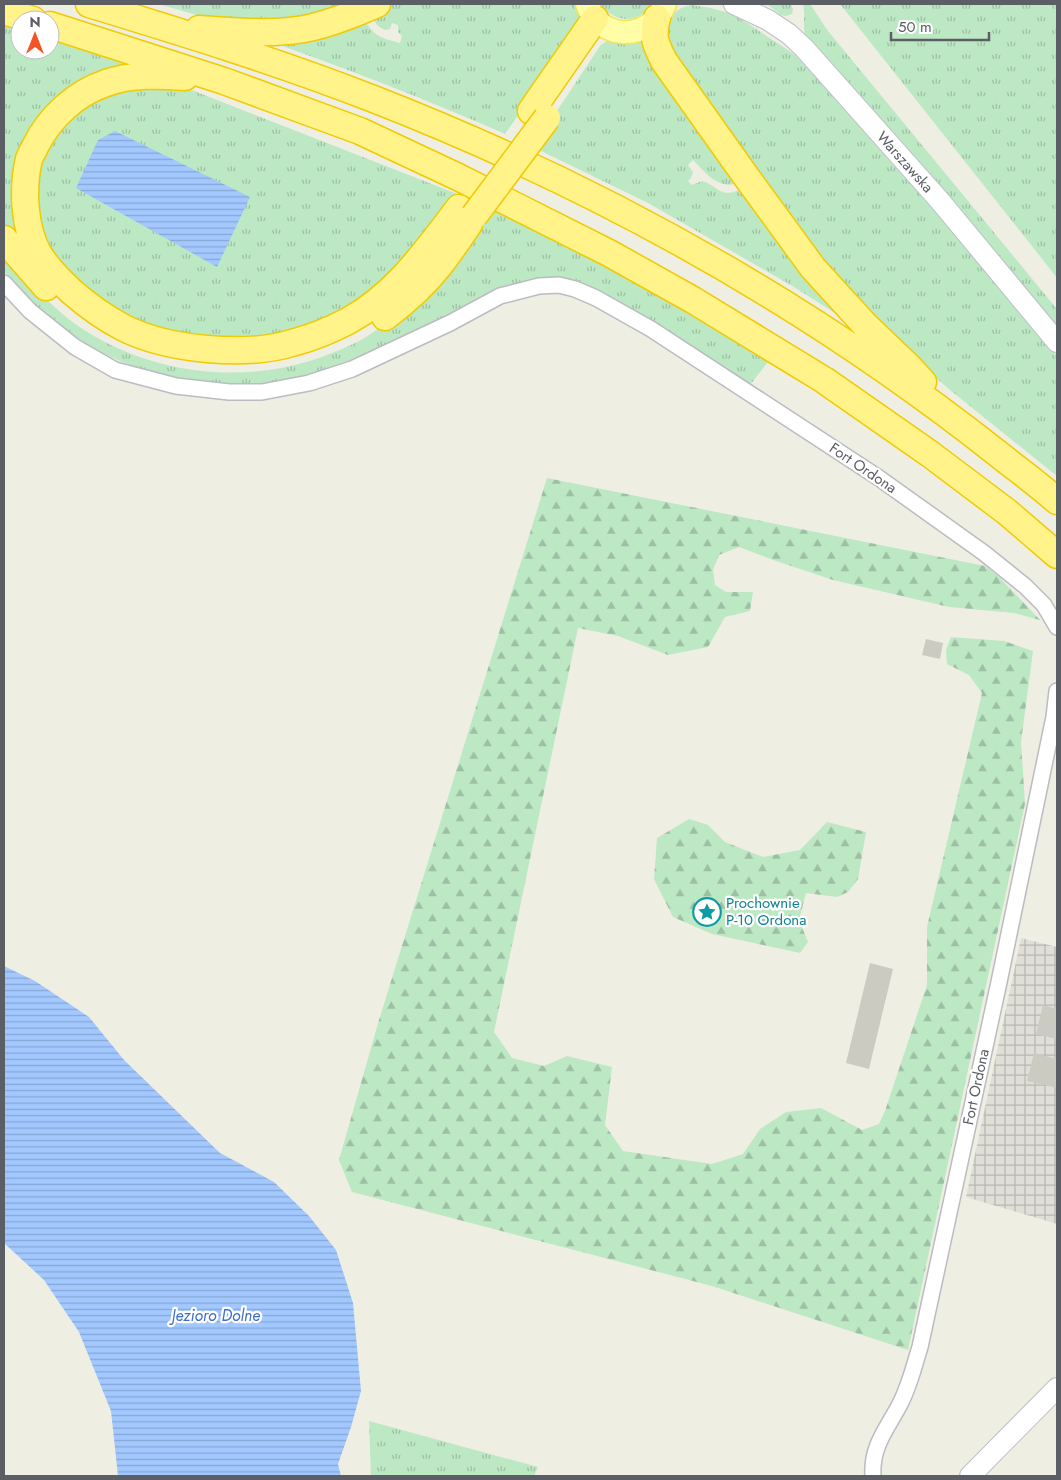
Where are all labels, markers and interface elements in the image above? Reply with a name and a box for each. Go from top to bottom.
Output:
north arrow [10,10,60,60]
scale bar [891,10,988,42]
text: N [29,12,41,32]
text: 50 m [898,16,932,38]
street label: Warszawska [871,126,939,198]
street label: Fort Ordona [825,437,901,499]
place label: Prochownie P-10 Ordona [726,892,806,931]
place icon: Prochownie P-10 Ordona [692,897,722,927]
street label: Fort Ordona [957,1047,995,1127]
water label: Jezioro Dolne [169,1304,260,1327]

